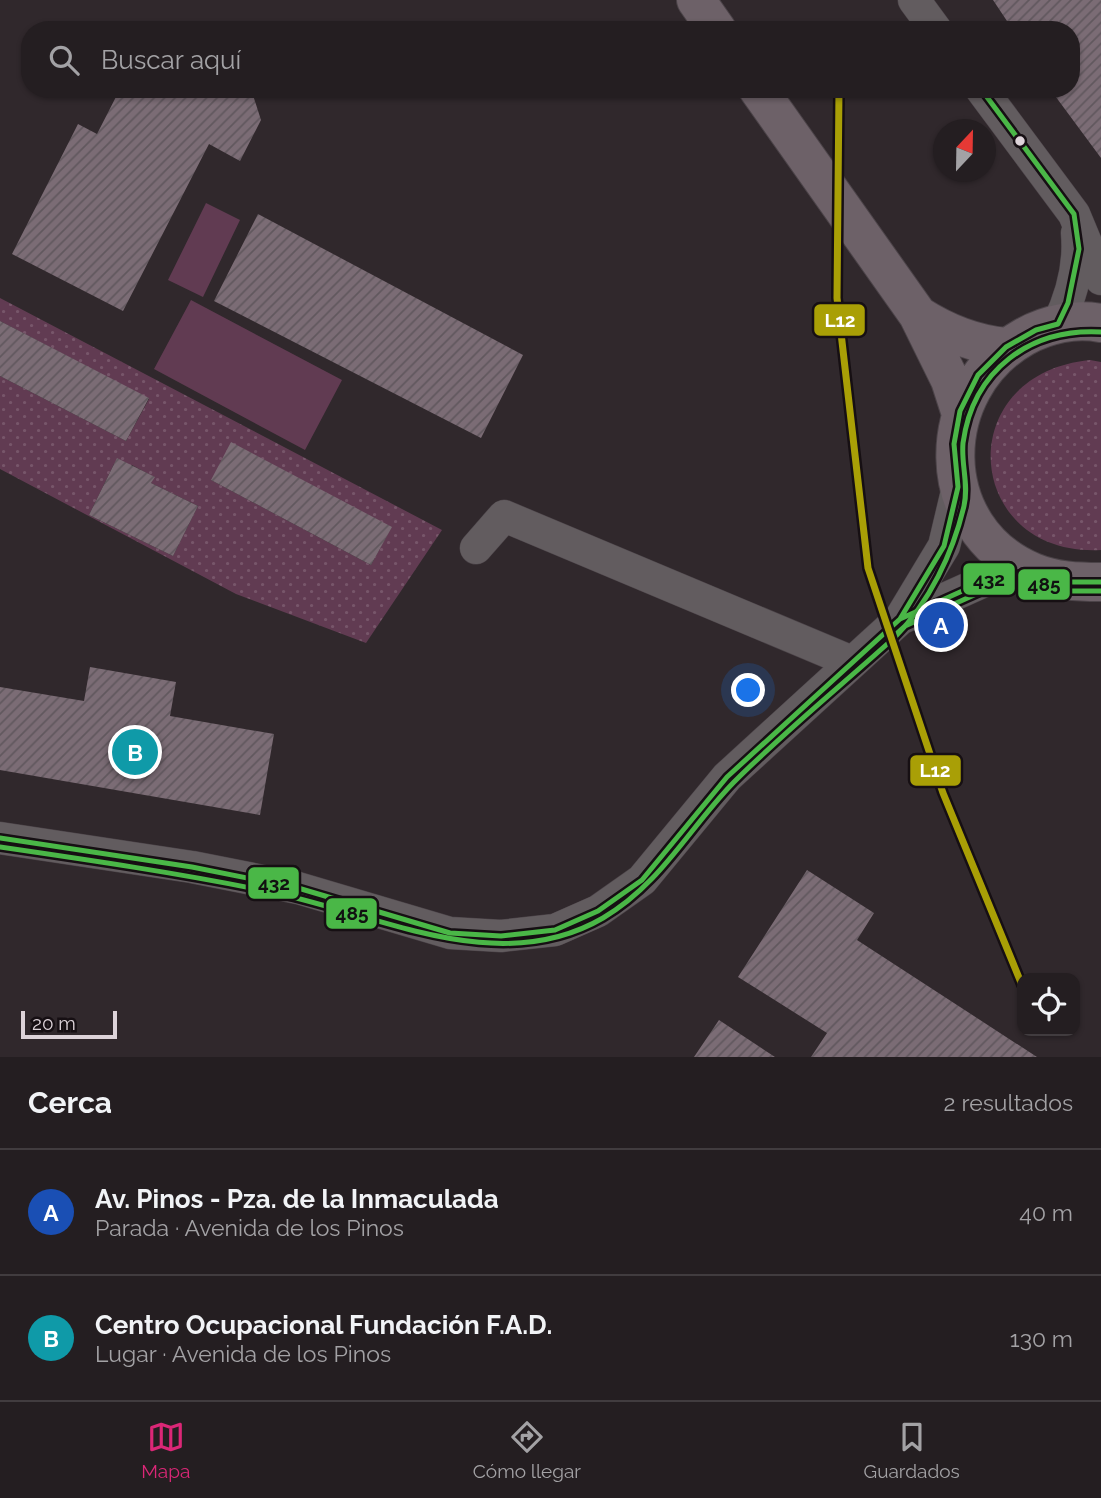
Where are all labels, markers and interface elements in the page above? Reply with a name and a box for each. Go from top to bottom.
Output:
search box [21,21,1080,98]
icon: search [45,41,83,79]
text: Buscar aquí [101,45,241,75]
north arrow [933,119,996,182]
unlabelled marker [1013,134,1027,148]
line badge: L12 [813,303,866,337]
text: L12 [824,309,856,331]
line badge: 432 [962,562,1016,596]
text: 432 [973,568,1005,590]
line badge: 485 [1017,568,1071,601]
text: 485 [1028,573,1060,595]
pin: A [918,599,964,651]
your location [731,673,765,707]
pin: B [112,726,158,778]
line badge: L12 [909,754,962,787]
text: L12 [919,759,951,781]
line badge: 432 [247,866,300,900]
text: 432 [258,872,290,894]
line badge: 485 [325,897,378,930]
text: 485 [336,902,368,924]
map controls [1017,973,1080,1036]
button: locate [1017,973,1080,1036]
scale bar [21,1008,117,1040]
text: 20 m [32,1012,76,1034]
text: Cerca [28,1085,112,1120]
text: 2 resultados [944,1089,1073,1116]
text: Av. Pinos - Pza. de la Inmaculada [95,1184,499,1214]
text: A [43,1199,59,1226]
text: 40 m [1019,1199,1073,1226]
text: Parada · Avenida de los Pinos [95,1214,404,1241]
text: Centro Ocupacional Fundación F.A.D. [95,1310,552,1340]
text: B [43,1325,59,1352]
text: 130 m [1010,1325,1073,1352]
text: Lugar · Avenida de los Pinos [95,1340,391,1367]
tab: Mapa [141,1418,190,1482]
tab: Cómo llegar [473,1418,581,1482]
tab: Guardados [864,1418,960,1482]

